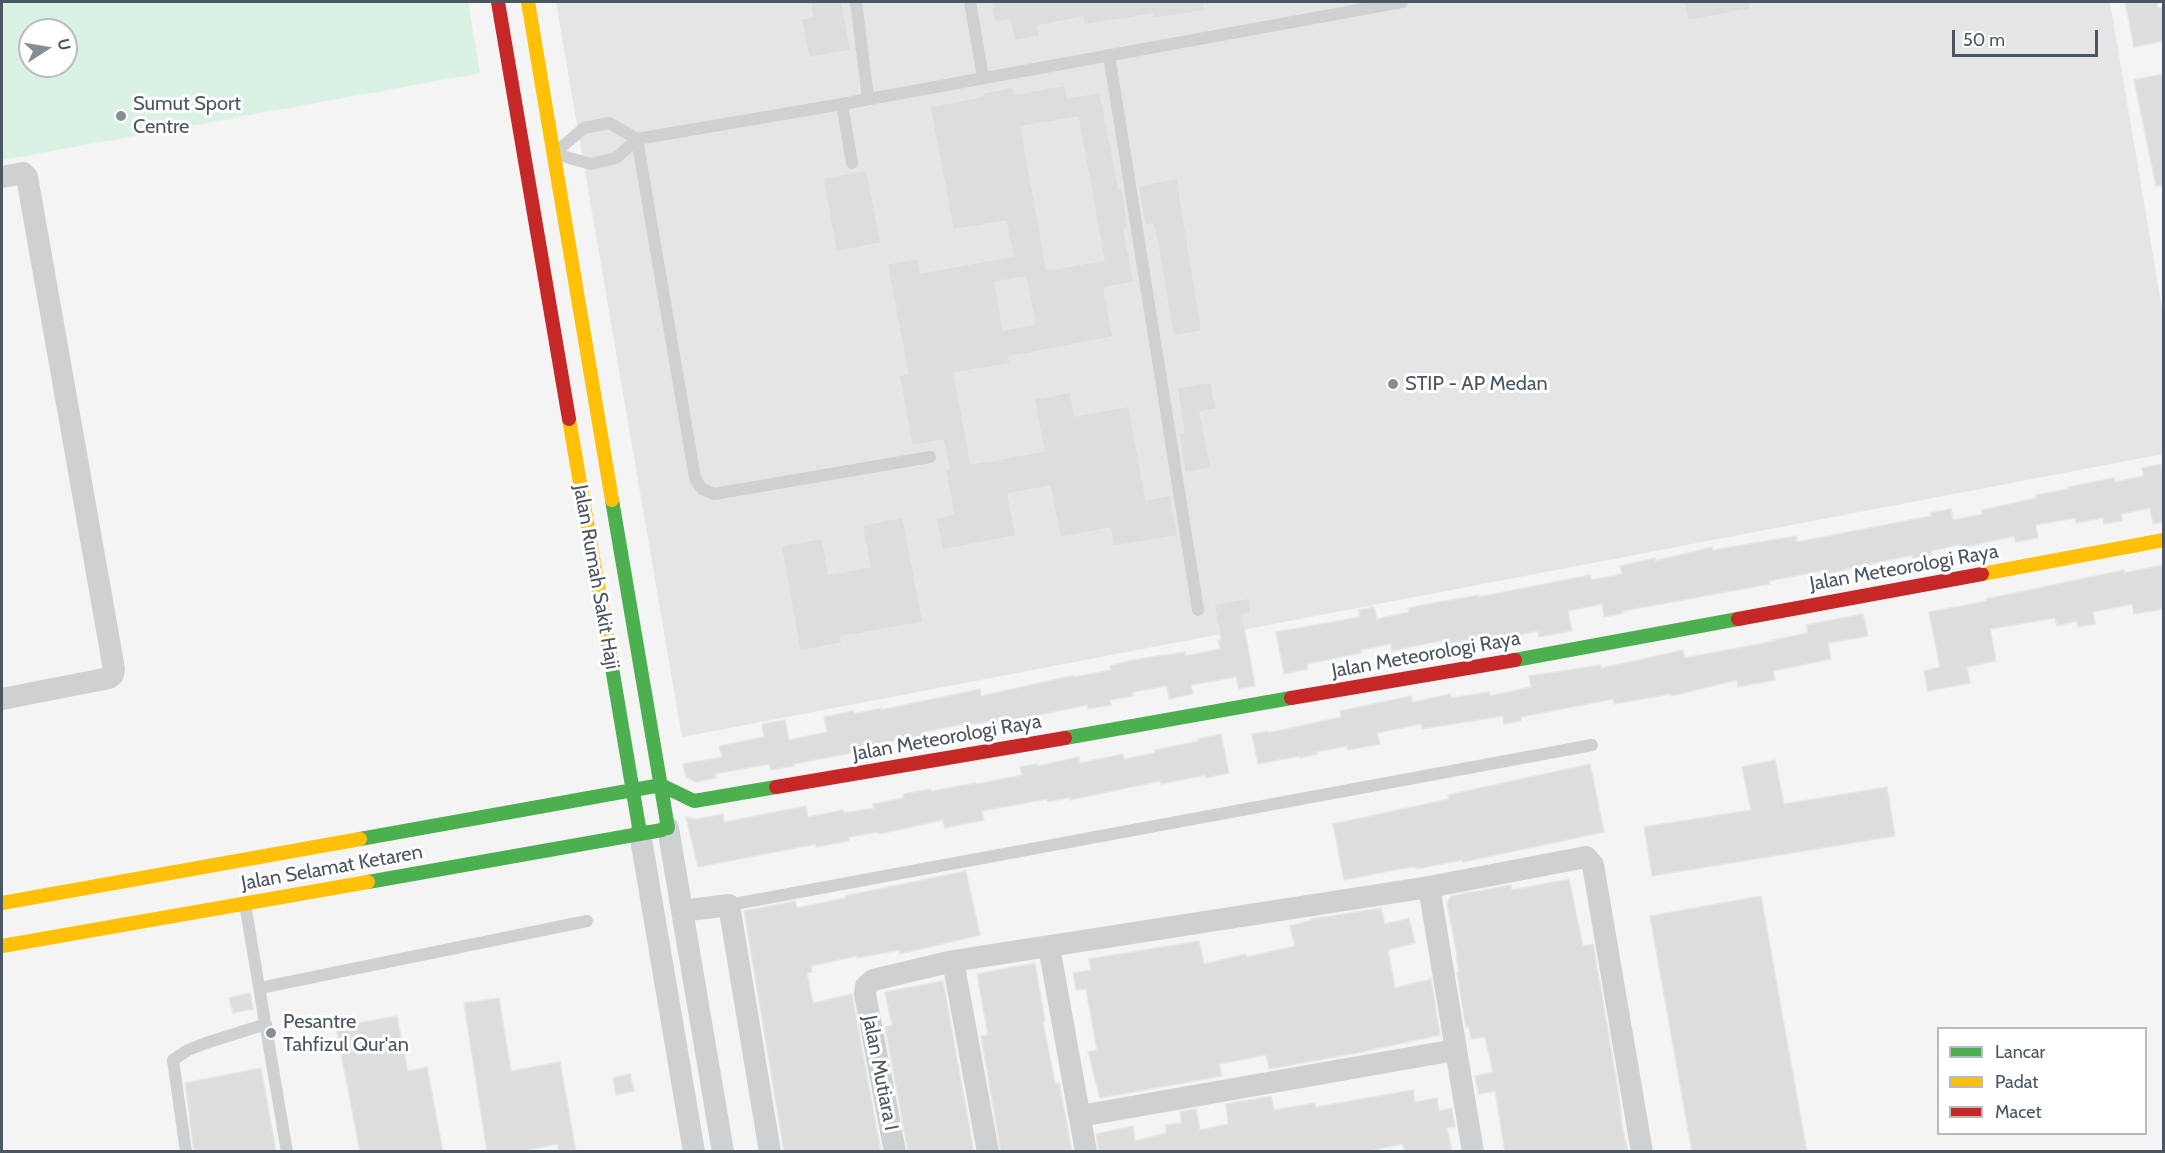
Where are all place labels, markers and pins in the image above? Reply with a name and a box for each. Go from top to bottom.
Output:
place label: Sumut Sport Centre [133,92,241,139]
marker: Sumut Sport Centre [114,109,128,123]
place label: STIP - AP Medan [1405,372,1548,396]
marker: STIP - AP Medan [1386,377,1400,391]
place label: Pesantre Tahfizul Qur'an [283,1010,409,1057]
marker: Pesantre Tahfizul Qur'an [264,1026,278,1040]

